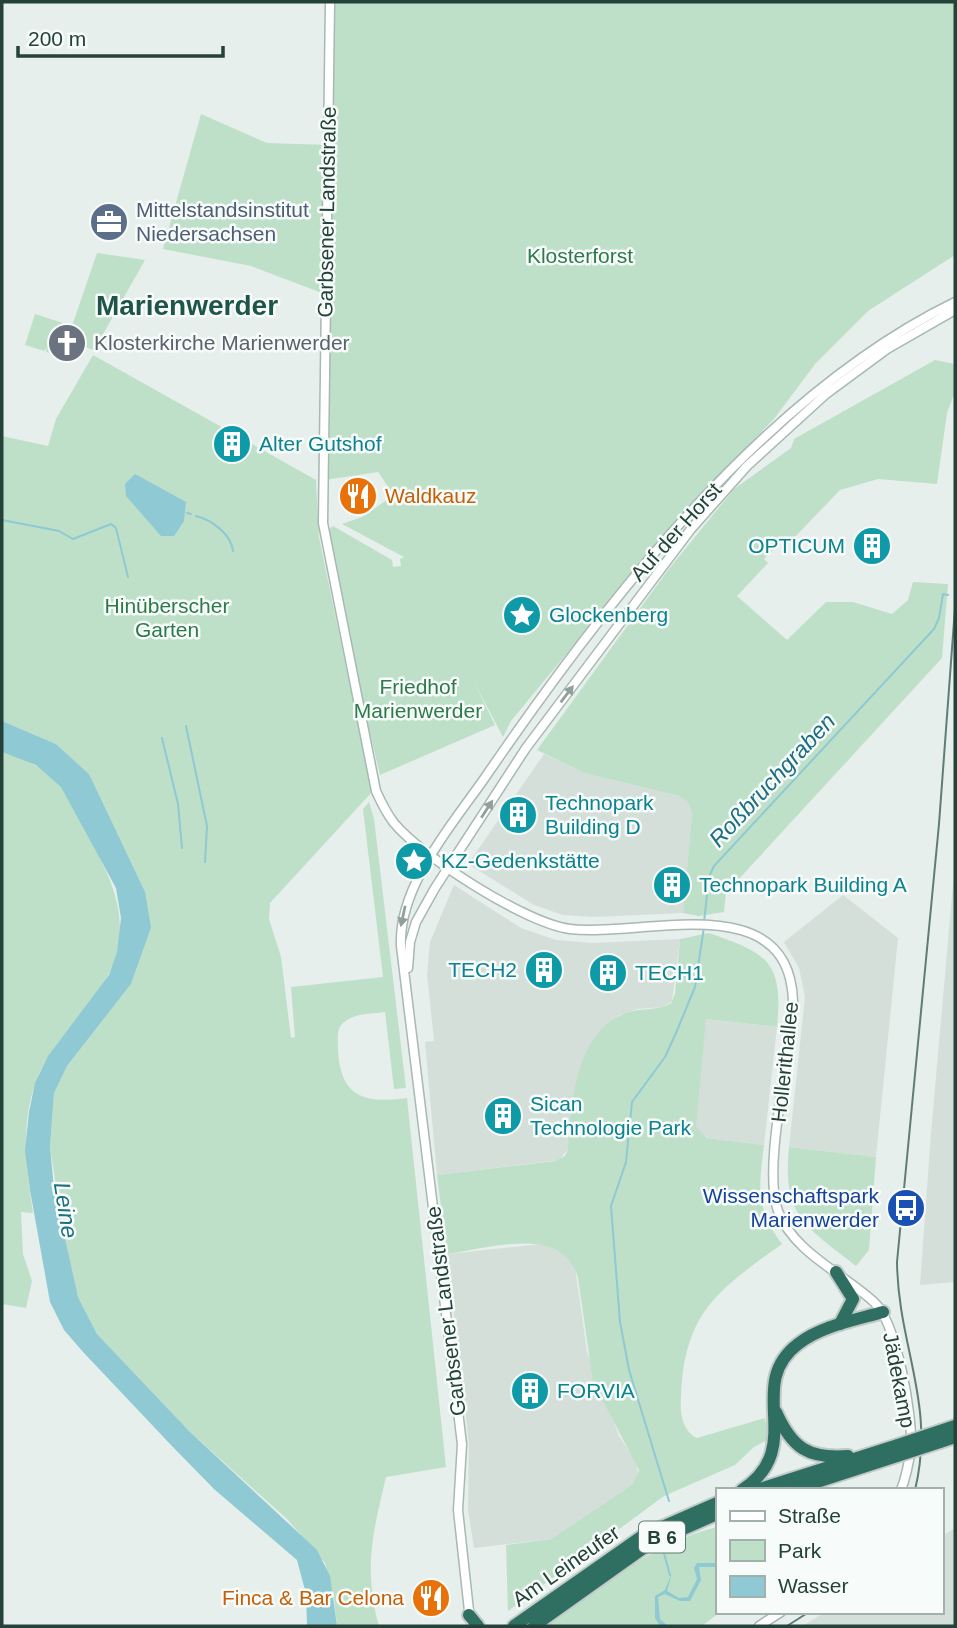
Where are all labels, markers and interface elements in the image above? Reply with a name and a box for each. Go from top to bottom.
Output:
scale bar [18,14,222,58]
text: 200 m [28,27,86,50]
street label: Garbsener Landstraße [313,106,340,318]
place label: Mittelstandsinstitut Niedersachsen [136,198,309,245]
office icon: Mittelstandsinstitut Niedersachsen [88,201,130,243]
park label: Klosterforst [527,244,633,267]
district label: Marienwerder [96,290,278,321]
church icon: Klosterkirche Marienwerder [46,322,88,364]
place label: Klosterkirche Marienwerder [94,331,350,354]
building icon: Alter Gutshof [211,423,253,465]
place label: Alter Gutshof [259,432,382,455]
restaurant icon: Waldkauz [337,475,379,517]
street label: Auf der Horst [626,478,726,585]
place label: Waldkauz [385,484,476,507]
building icon: OPTICUM [851,525,893,567]
place label: OPTICUM [748,534,845,557]
park label: Hinüberscher Garten [105,594,229,641]
place icon: Glockenberg [501,594,543,636]
place label: Glockenberg [549,603,668,626]
park label: Friedhof Marienwerder [354,675,482,722]
one-way arrow [560,685,574,703]
water label: Roßbruchgraben [704,708,840,852]
place label: Technopark Building D [545,791,654,838]
building icon: Technopark Building D [497,794,539,836]
one-way arrow [480,800,493,819]
place icon: KZ-Gedenkstätte [393,840,435,882]
place label: KZ-Gedenkstätte [441,849,600,872]
building icon: Technopark Building A [651,864,693,906]
place label: Technopark Building A [699,873,907,896]
one-way arrow [398,905,409,927]
building icon: TECH2 [523,949,565,991]
building icon: TECH1 [587,952,629,994]
place label: TECH2 [448,958,517,981]
place label: TECH1 [635,961,704,984]
street label: Hollerithallee [767,1000,802,1124]
place label: Sican Technologie Park [530,1092,692,1139]
building icon: Sican Technologie Park [482,1095,524,1137]
water label: Leine [49,1180,83,1240]
place label: Wissenschaftspark Marienwerder [703,1184,879,1231]
bus stop icon: Wissenschaftspark Marienwerder [885,1187,927,1229]
street label: Garbsener Landstraße [421,1205,470,1417]
street label: Jädekamp [879,1330,920,1430]
building icon: FORVIA [509,1370,551,1412]
place label: FORVIA [557,1379,635,1402]
legend [716,1488,943,1614]
text: Straße [778,1504,841,1527]
street label: Am Leineufer [508,1520,623,1611]
road number: B 6 [639,1522,685,1553]
text: Park [778,1539,822,1562]
text: Wasser [778,1574,848,1597]
restaurant icon: Finca & Bar Celona [410,1577,452,1619]
place label: Finca & Bar Celona [222,1586,404,1609]

